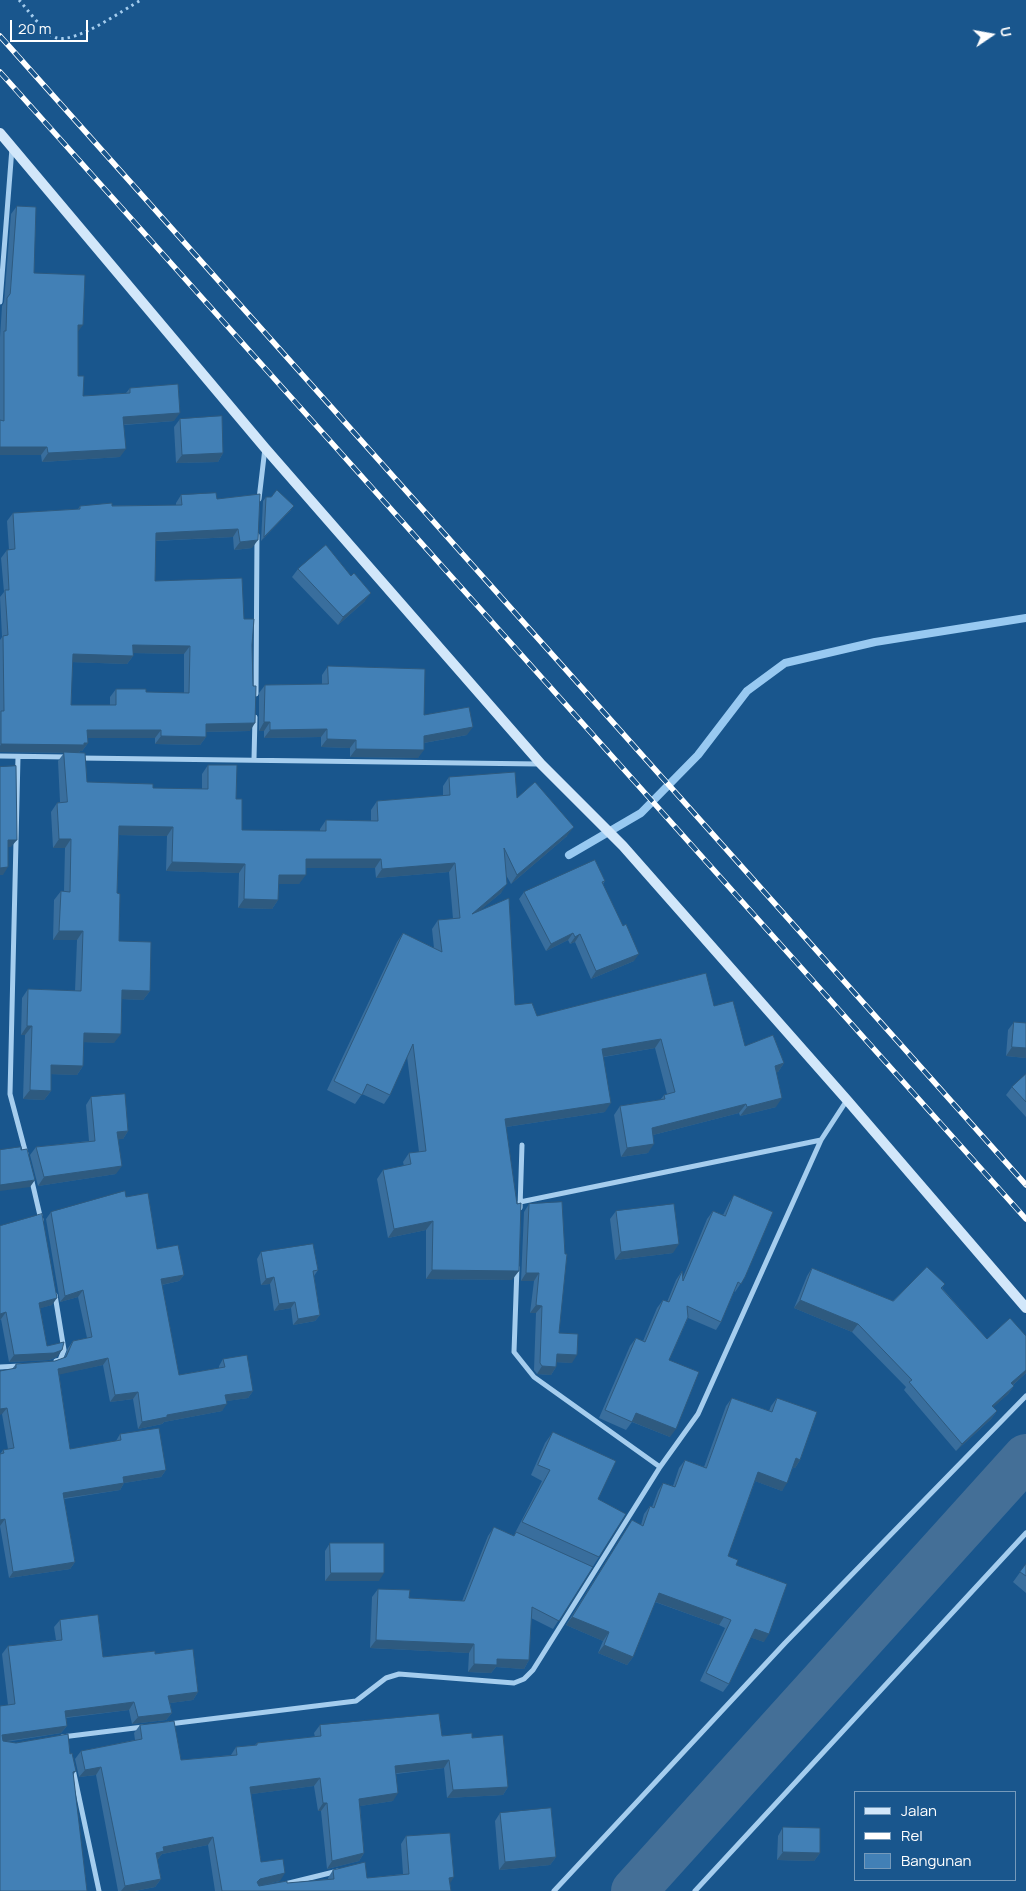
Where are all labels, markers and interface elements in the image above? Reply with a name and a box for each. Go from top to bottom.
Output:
scale bar [12,10,90,42]
north arrow [966,10,1016,60]
text: 20 m [18,18,51,39]
text: U [996,25,1017,39]
legend [854,1791,1016,1881]
text: Jalan [901,1800,937,1821]
text: Rel [901,1825,923,1846]
text: Bangunan [901,1850,971,1871]

